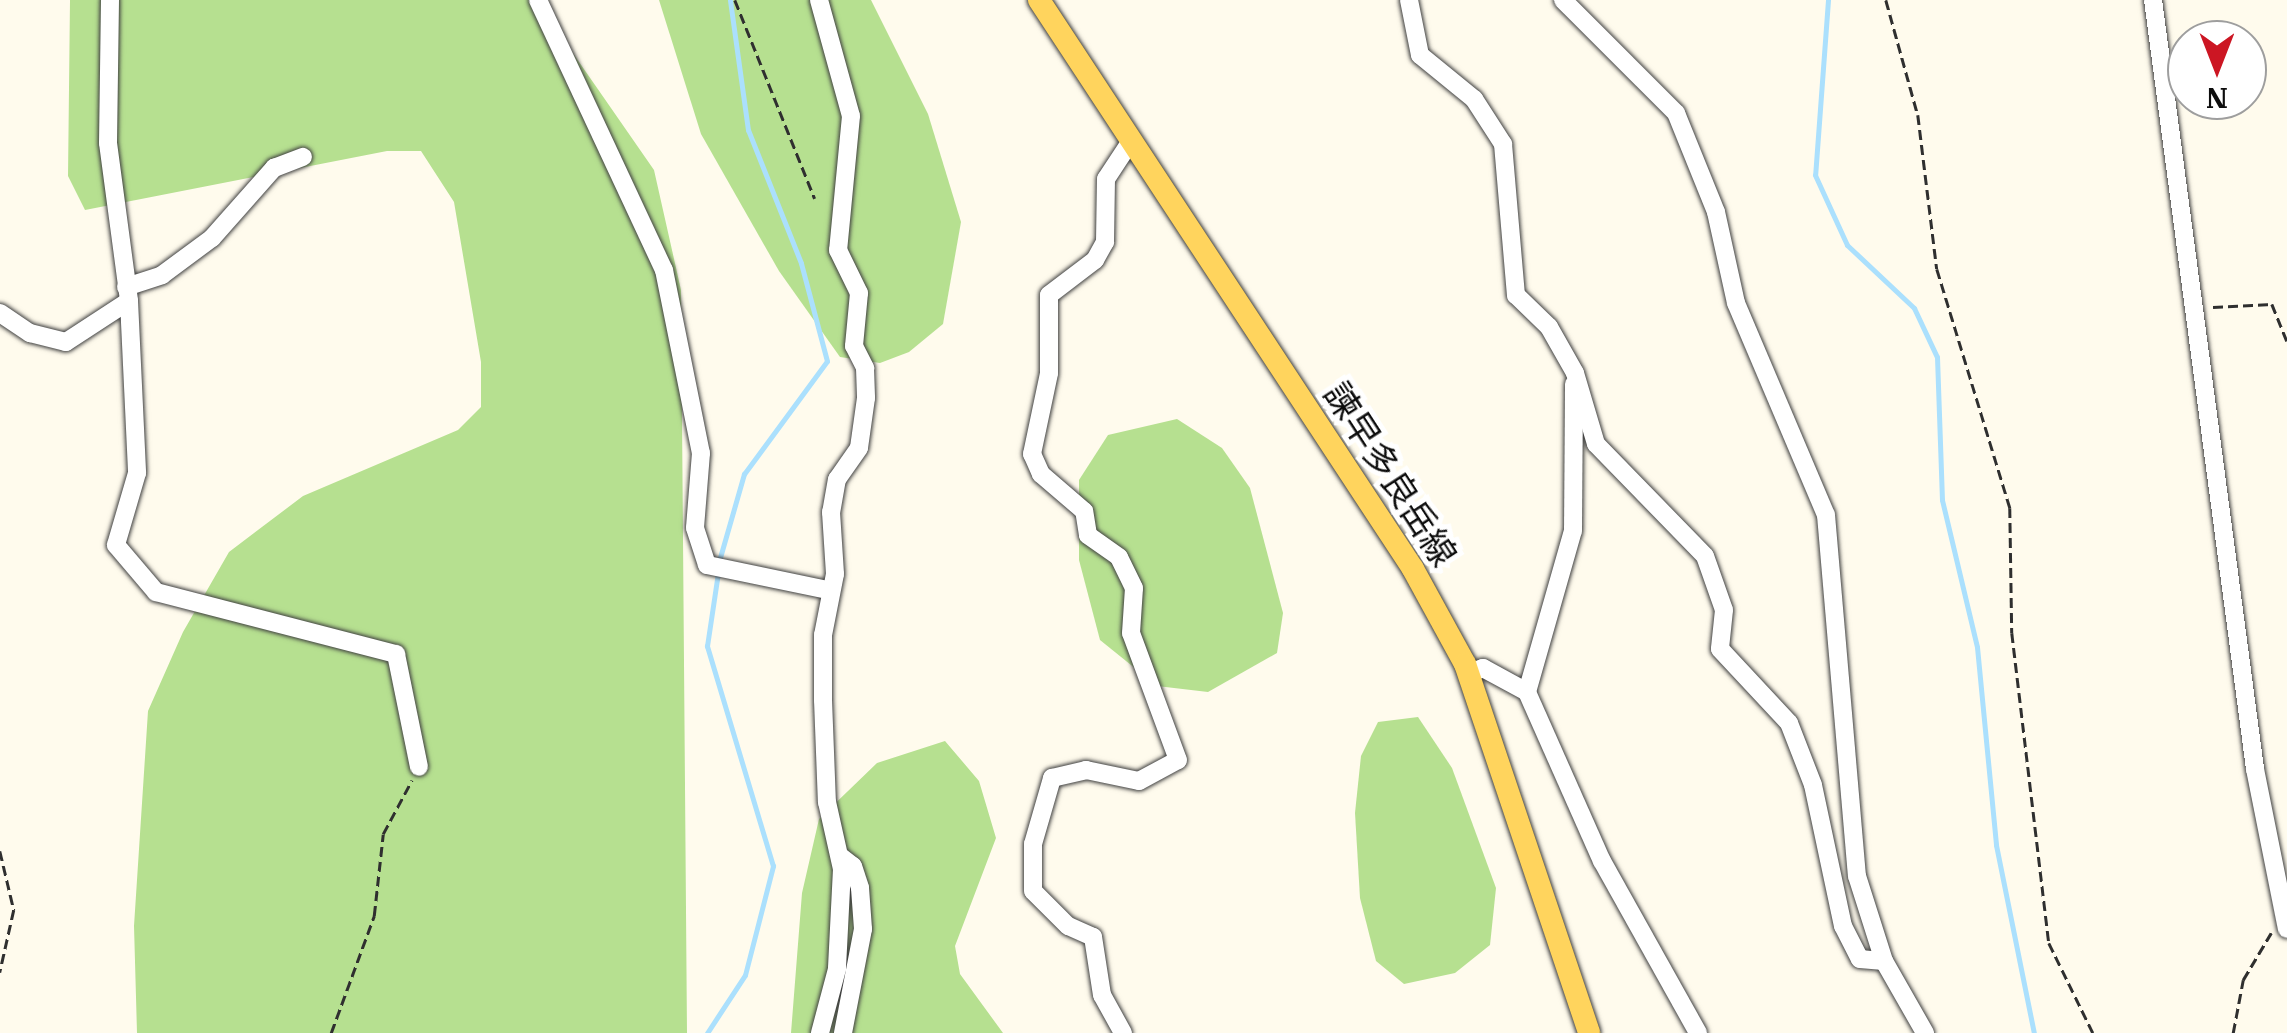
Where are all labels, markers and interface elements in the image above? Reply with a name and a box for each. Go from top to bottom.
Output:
north arrow [2167,20,2267,120]
text: N [2206,80,2228,117]
street label: 諫早多良岳線 [1316,375,1466,573]

